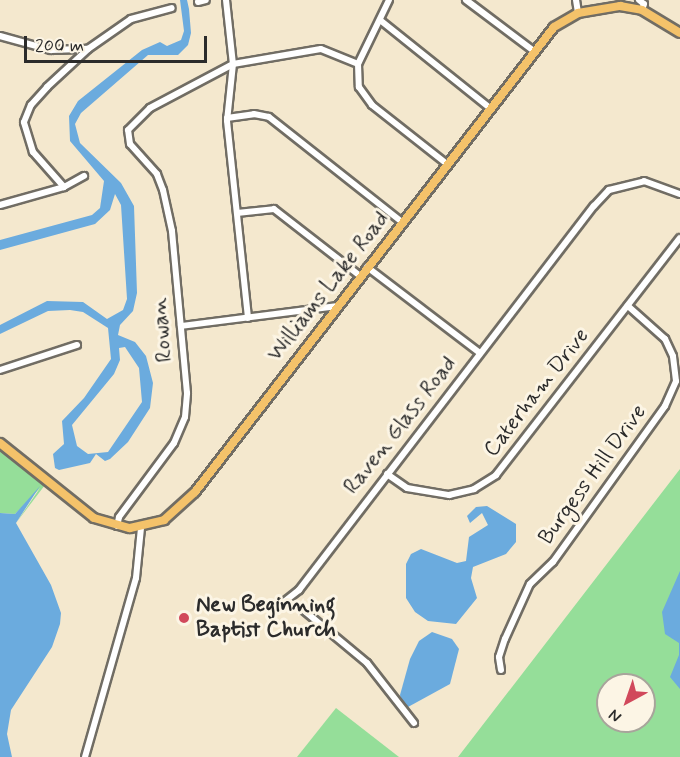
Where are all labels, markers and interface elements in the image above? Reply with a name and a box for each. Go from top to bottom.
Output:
scale bar [27,24,210,62]
text: 200 m [35,34,84,58]
street label: Williams Lake Road [262,206,396,368]
street label: Rowan [147,297,179,363]
street label: Caterham Drive [479,324,595,462]
street label: Raven Glass Road [339,352,463,500]
street label: Burgess Hill Drive [534,401,652,549]
place label: New Beginning Baptist Church [196,592,337,644]
marker: New Beginning Baptist Church [177,611,191,625]
north arrow [596,673,656,733]
text: N [605,704,626,727]

